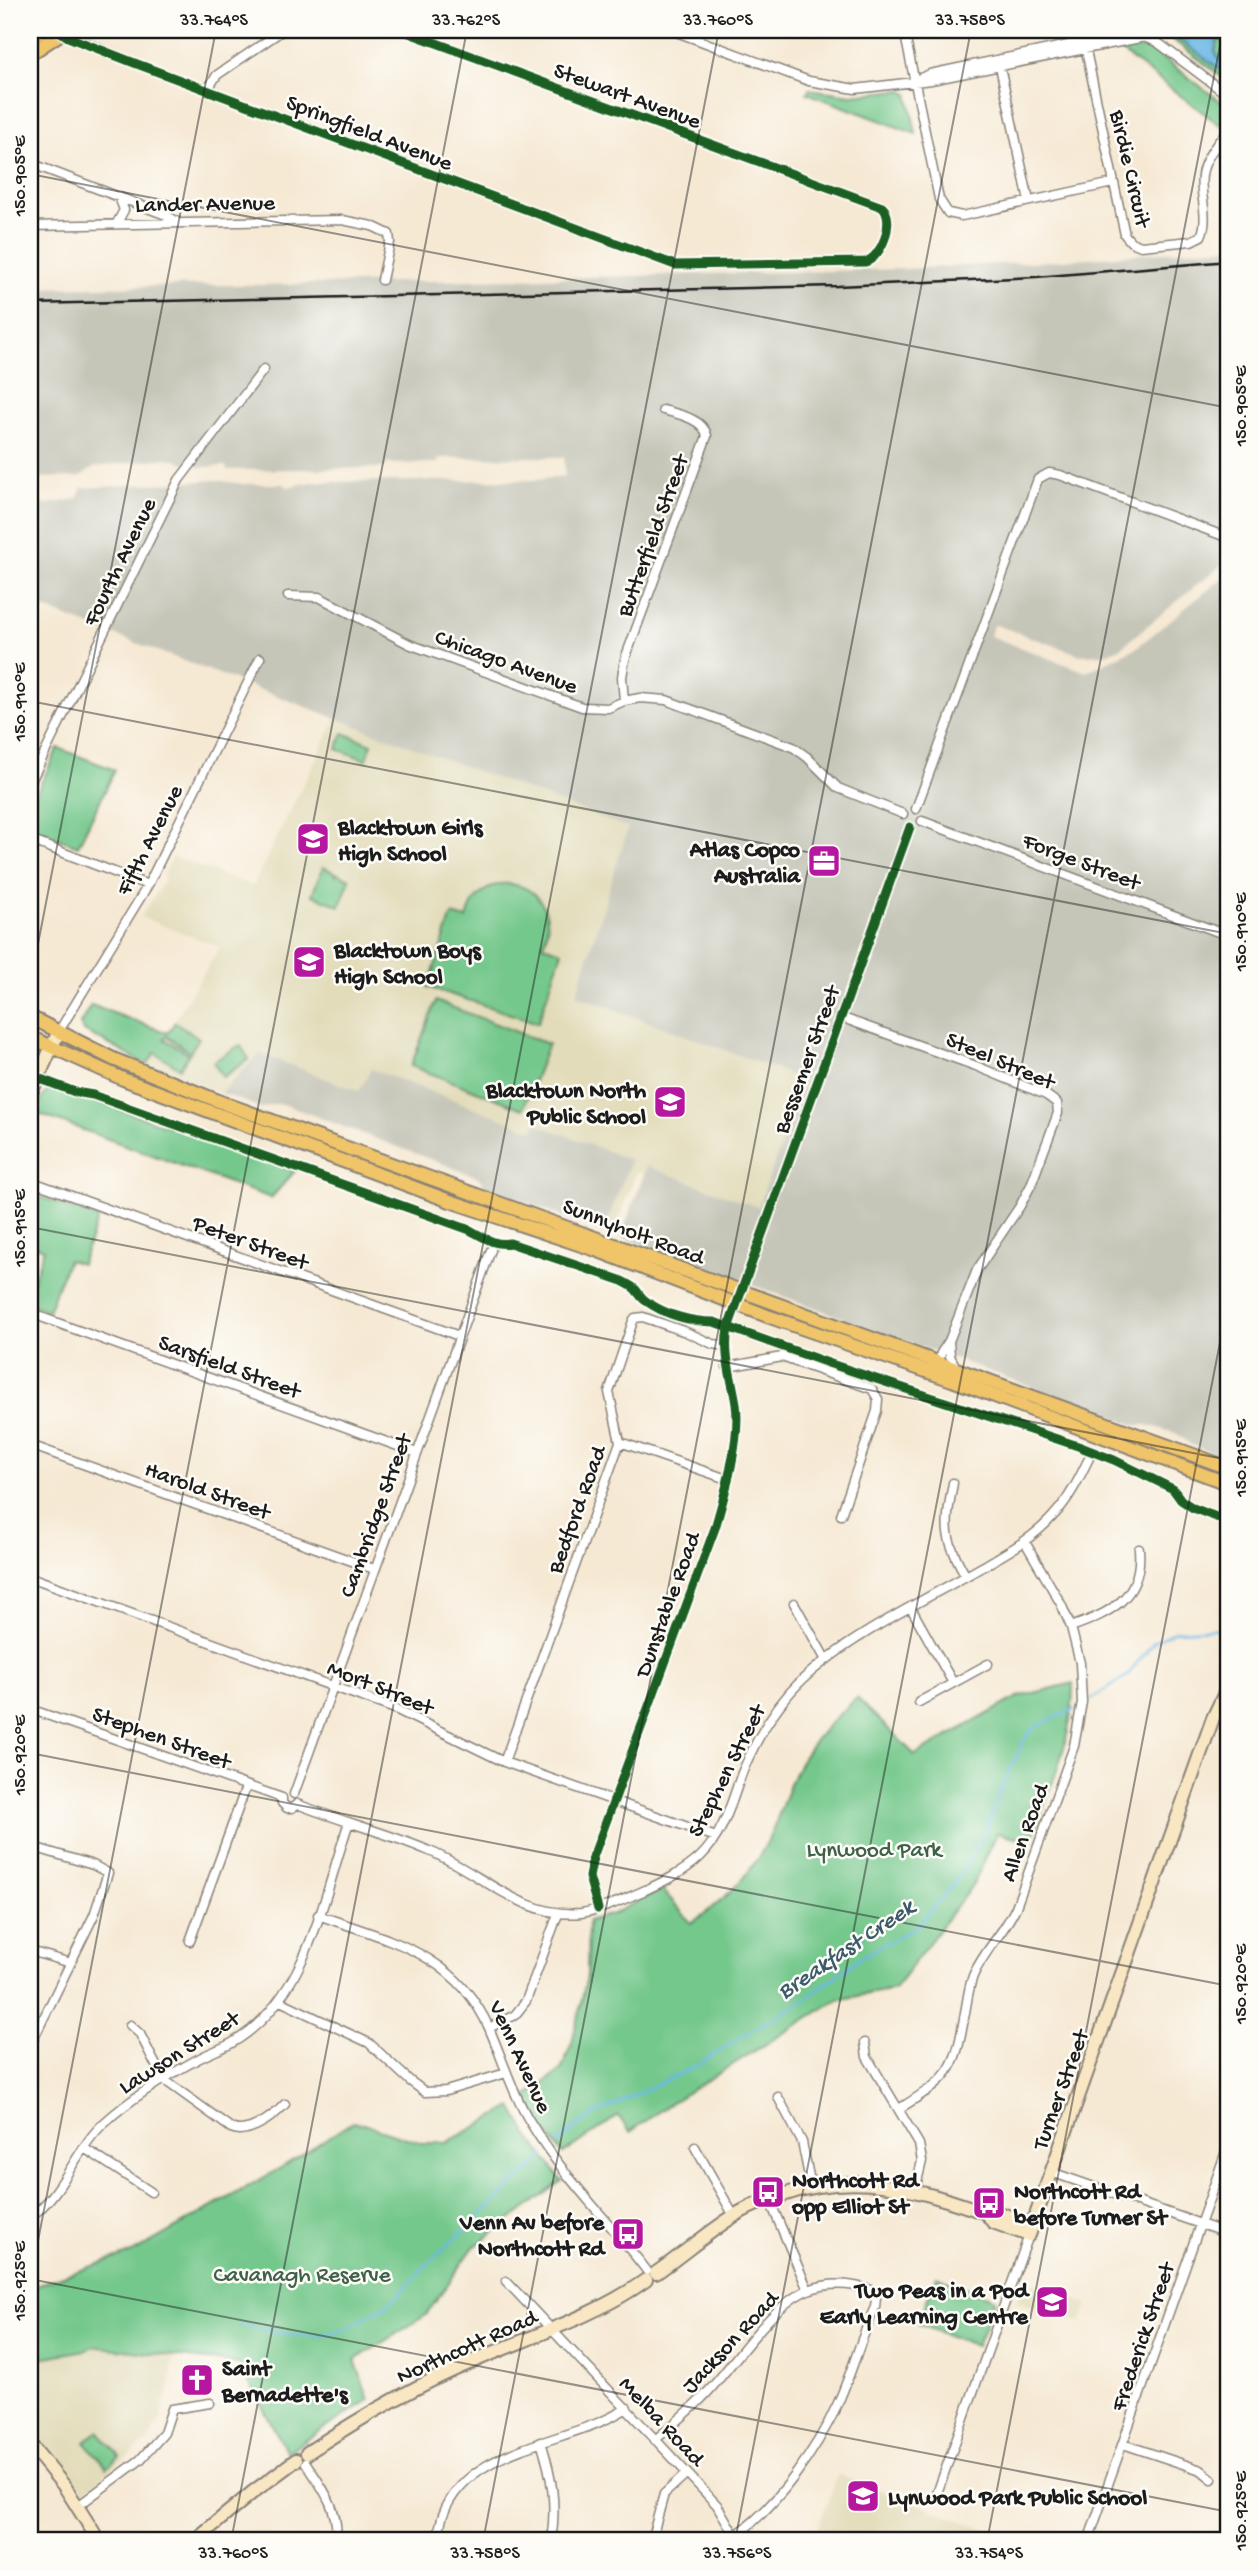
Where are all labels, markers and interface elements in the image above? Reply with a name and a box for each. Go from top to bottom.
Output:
text: 33.764°S [179,11,249,32]
text: 33.762°S [431,11,501,32]
text: 33.760°S [682,11,753,32]
text: 33.758°S [934,11,1005,32]
street label: Stewart Avenue [550,58,705,137]
street label: Springfield Avenue [282,90,457,179]
street label: Birdie Circuit [1102,107,1156,231]
text: 150.905°E [11,135,32,217]
street label: Lander Avenue [135,191,277,220]
text: 150.905°E [1232,365,1253,447]
street label: Butterfield Street [612,450,697,622]
street label: Fourth Avenue [78,493,164,632]
street label: Chicago Avenue [431,625,582,702]
text: 150.910°E [11,662,32,742]
street label: Fifth Avenue [111,780,191,901]
place label: Blacktown Girls High School [337,816,484,869]
school or university icon: Blacktown Girls High School [294,820,332,858]
street label: Forge Street [1017,828,1145,899]
place label: Atlas Copco Australia [689,838,801,891]
office icon: Atlas Copco Australia [805,842,843,880]
text: 150.910°E [1232,892,1253,972]
place label: Blacktown Boys High School [333,939,482,992]
school or university icon: Blacktown Boys High School [290,943,328,981]
street label: Bessemer Street [769,981,848,1139]
street label: Steel Street [941,1027,1060,1098]
place label: Blacktown North Public School [485,1079,647,1132]
school or university icon: Blacktown North Public School [651,1083,689,1121]
text: 150.915°E [11,1188,32,1268]
street label: Sunnyholt Road [558,1194,709,1273]
street label: Peter Street [188,1211,313,1278]
street label: Sarsfield Street [154,1330,305,1407]
text: 150.915°E [1232,1418,1253,1498]
street label: Cambridge Street [335,1429,420,1602]
street label: Bedford Road [542,1441,614,1578]
street label: Harold Street [140,1457,275,1528]
street label: Dunstable Road [630,1528,709,1683]
street label: Mort Street [323,1656,438,1723]
street label: Stephen Street [683,1699,774,1842]
street label: Stephen Street [88,1702,235,1777]
text: 150.920°E [11,1714,32,1796]
street label: Allen Road [996,1779,1057,1886]
park label: Lynwood Park [806,1838,944,1865]
water label: Breakfast Creek [773,1893,923,2007]
text: 150.920°E [1232,1943,1253,2025]
street label: Venn Avenue [481,1996,557,2119]
street label: Lawson Street [115,2005,247,2102]
street label: Turner Street [1027,2025,1097,2156]
place label: Northcott Rd opp Elliot St [791,2169,921,2222]
bus stop icon: Northcott Rd opp Elliot St [749,2173,787,2211]
place label: Northcott Rd before Turner St [1013,2180,1169,2233]
bus stop icon: Northcott Rd before Turner St [970,2184,1008,2222]
place label: Venn Av before Northcott Rd [459,2211,607,2264]
bus stop icon: Venn Av before Northcott Rd [609,2215,647,2253]
text: 150.925°E [11,2241,32,2322]
street label: Frederick Street [1106,2258,1183,2416]
park label: Cavanagh Reserve [213,2263,392,2290]
place label: Two Peas in a Pod Early Learning Centre [820,2279,1031,2332]
school or university icon: Two Peas in a Pod Early Learning Centre [1033,2283,1071,2321]
street label: Jackson Road [677,2286,787,2400]
street label: Northcott Road [393,2305,543,2391]
place label: Saint Bernadette's [221,2357,349,2410]
church icon: Saint Bernadette's [178,2361,216,2399]
street label: Melba Road [612,2372,710,2474]
text: 150.925°E [1232,2471,1253,2552]
school or university icon: Lynwood Park Public School [844,2477,882,2515]
place label: Lynwood Park Public School [888,2486,1147,2513]
text: 33.760°S [197,2544,268,2565]
text: 33.758°S [449,2544,520,2565]
text: 33.756°S [702,2544,772,2565]
text: 33.754°S [954,2544,1024,2565]

